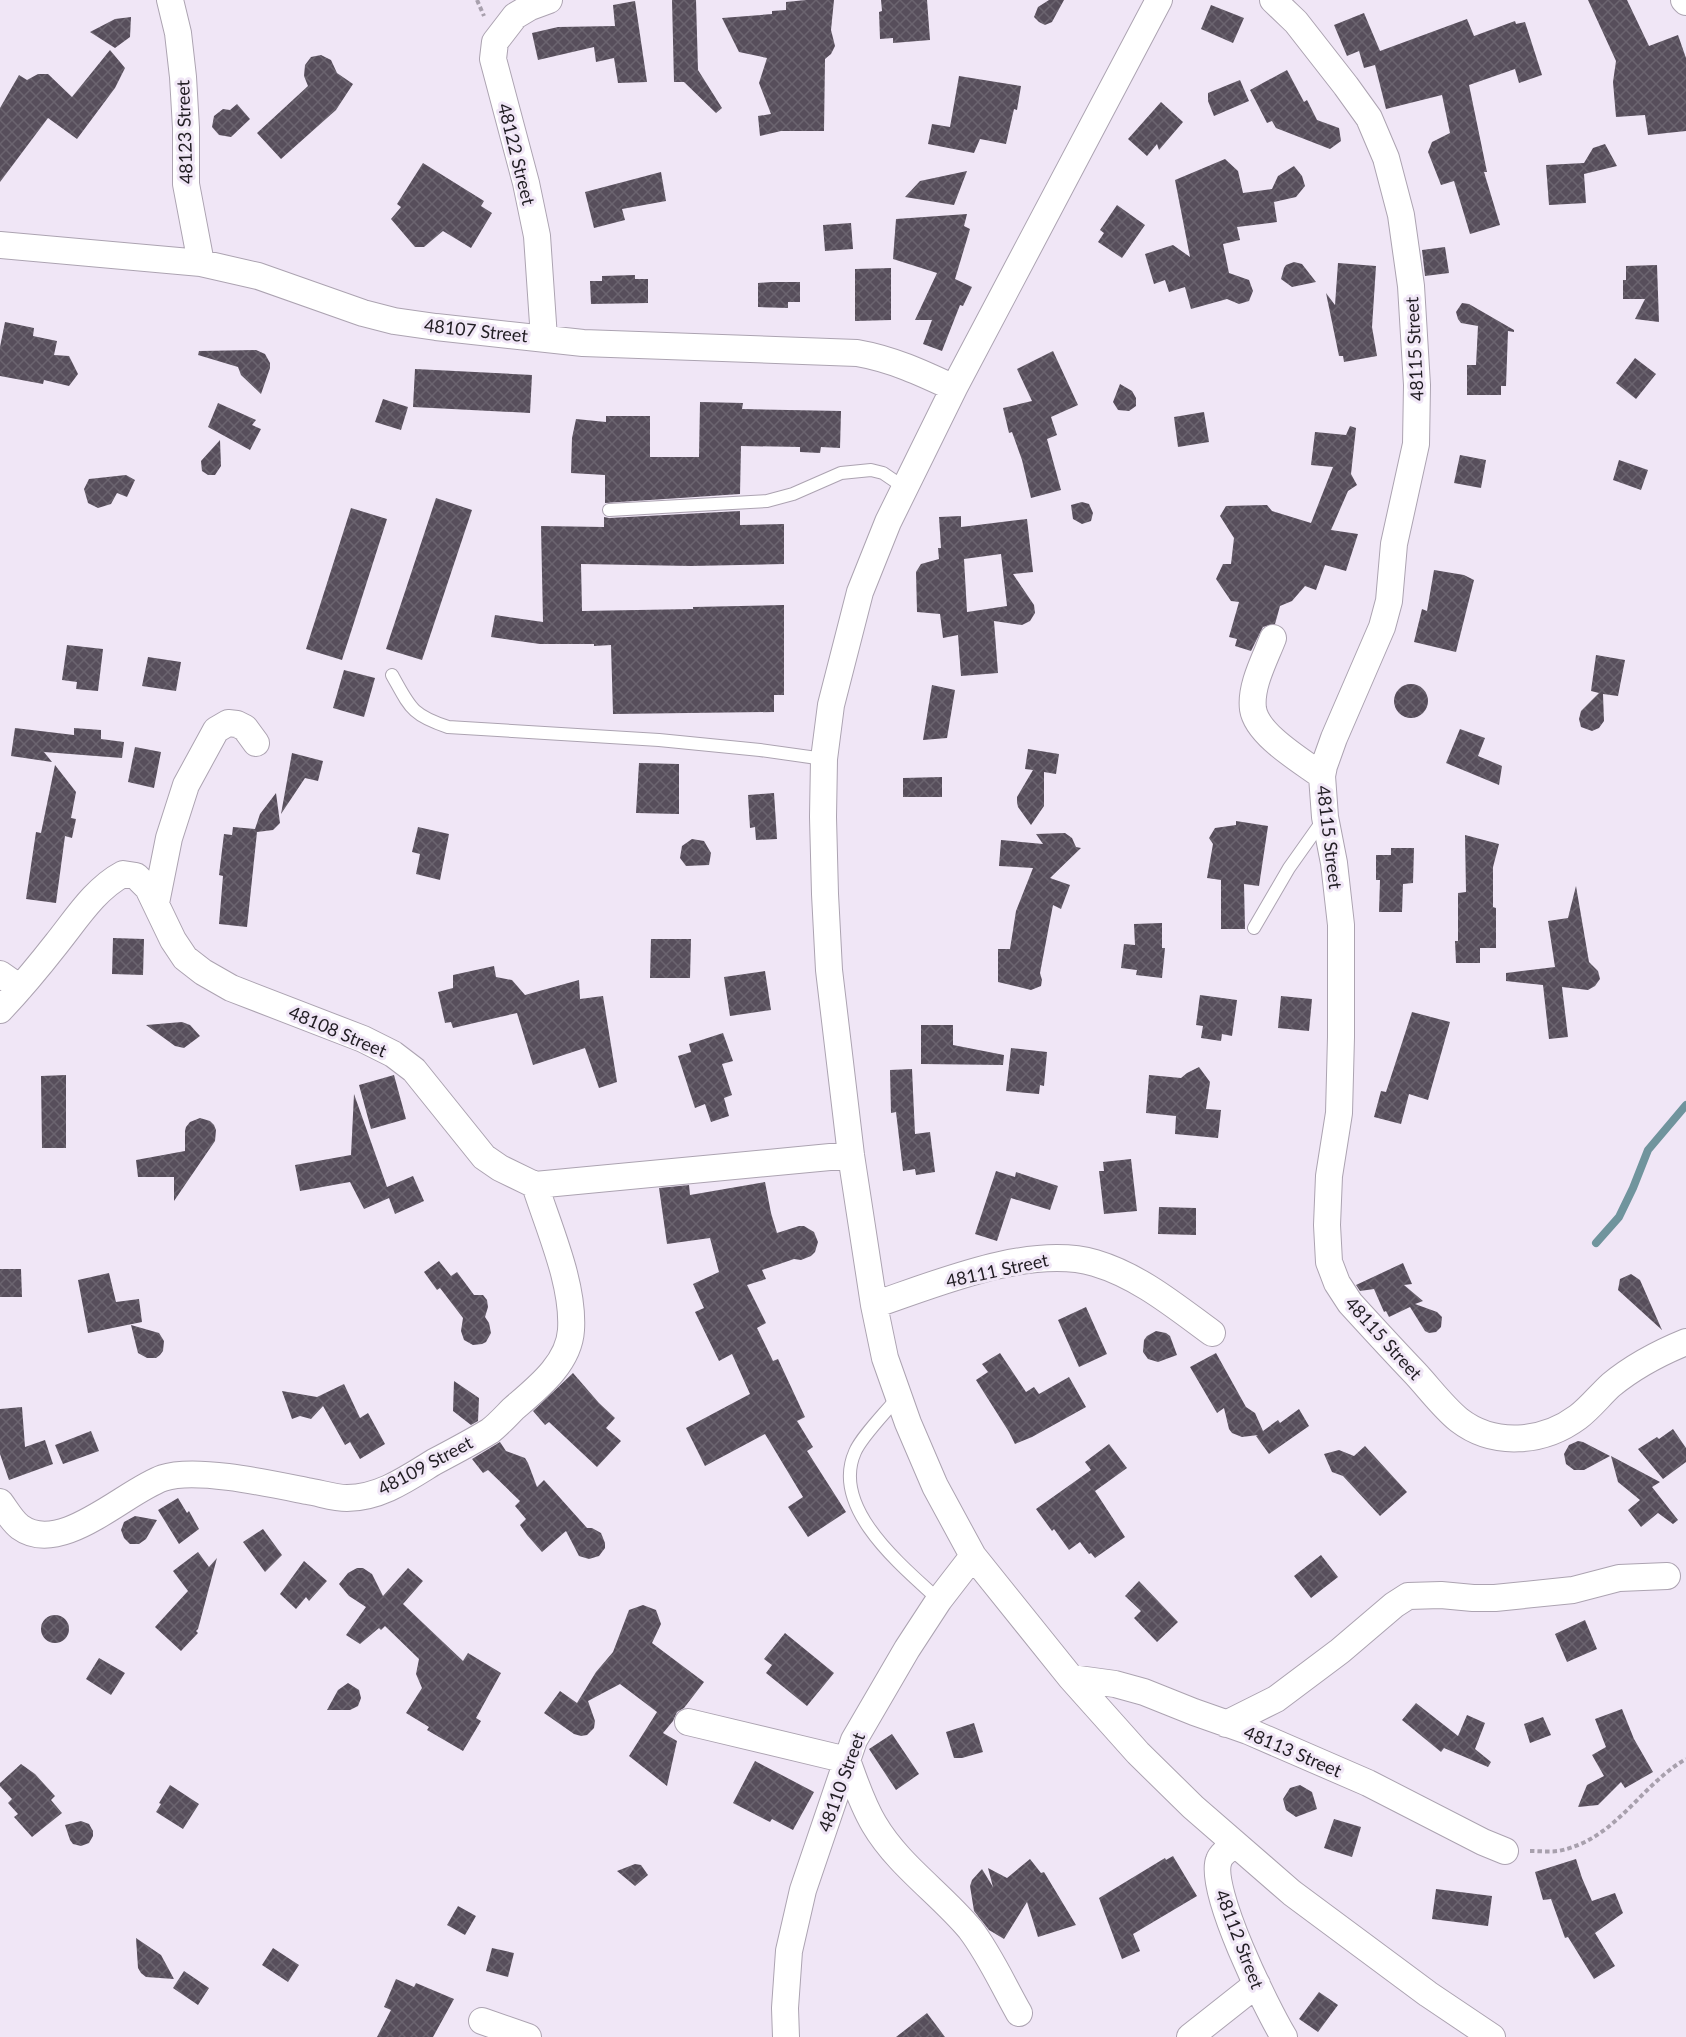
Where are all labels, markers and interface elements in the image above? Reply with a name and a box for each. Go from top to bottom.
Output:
street label: 48123 Street [171,79,197,184]
street label: 48122 Street [494,101,540,208]
street label: 48115 Street [1400,296,1428,402]
street label: 48107 Street [423,314,530,346]
street label: 48115 Street [1313,784,1347,891]
street label: 48108 Street [286,1001,391,1062]
street label: 48111 Street [944,1248,1051,1292]
street label: 48115 Street [1341,1292,1427,1384]
street label: 48109 Street [374,1431,477,1499]
street label: 48113 Street [1241,1721,1346,1782]
street label: 48110 Street [813,1729,869,1835]
street label: 48112 Street [1211,1886,1269,1992]

